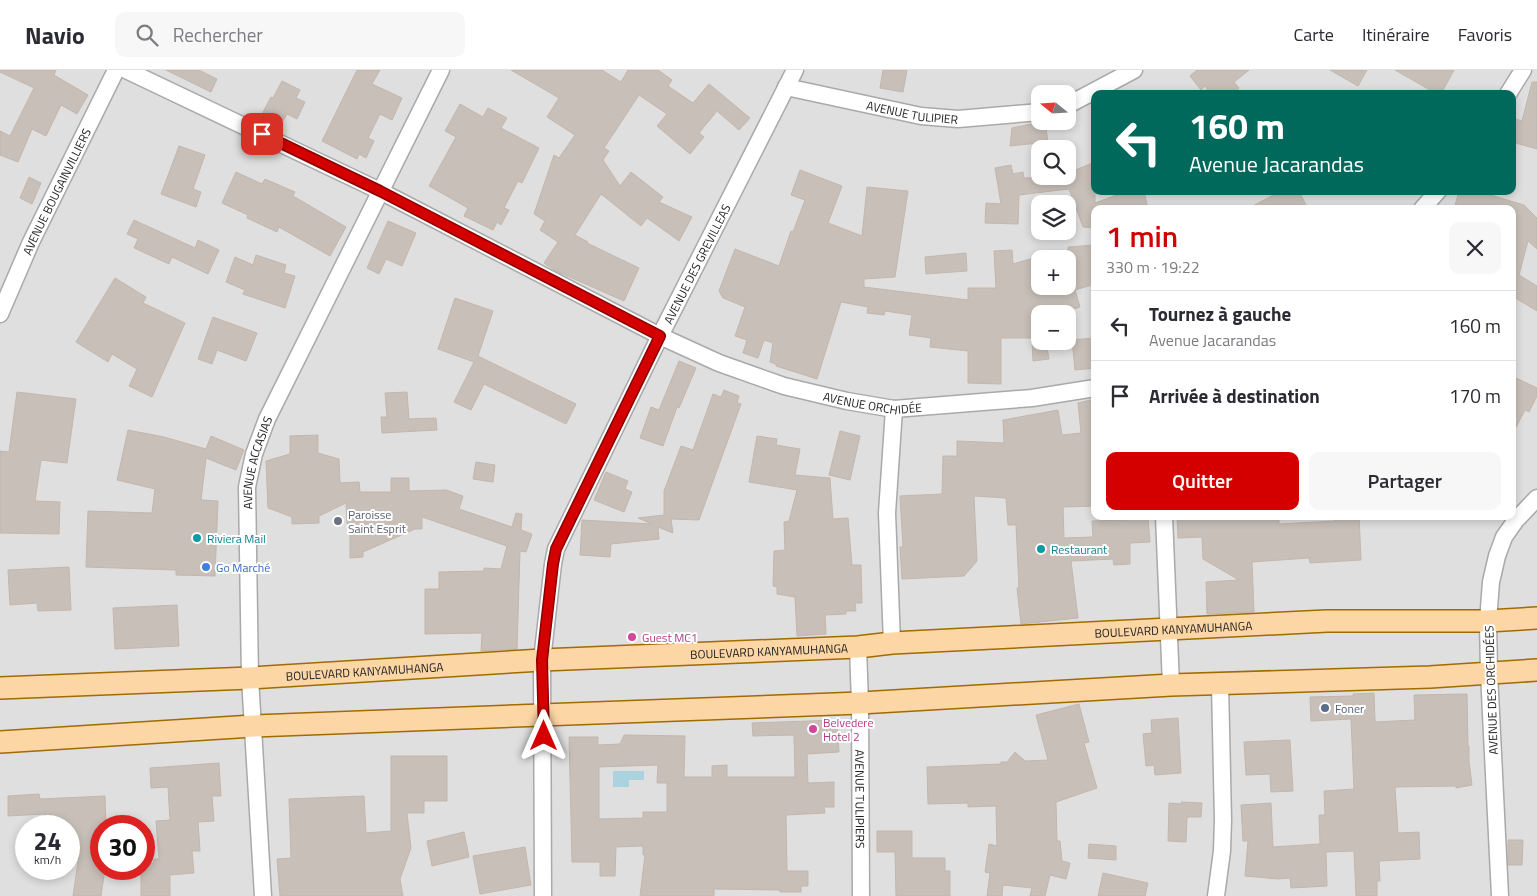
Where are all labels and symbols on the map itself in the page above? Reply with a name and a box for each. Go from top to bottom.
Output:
north arrow [1031,85,1076,130]
street label: AVENUE TULIPIER [865,95,959,128]
pin [241,113,283,155]
street label: AVENUE BOUGAINVILLIERS [17,125,95,258]
street label: AVENUE DES GREVILLEAS [658,200,735,327]
street label: AVENUE ORCHIDÉE [821,386,923,419]
street label: AVENUE ACCASIAS [237,413,277,509]
place label: Paroisse Saint Esprit [348,505,407,538]
marker: Paroisse Saint Esprit [332,515,344,527]
place label: Riviera Mail [207,529,266,548]
marker: Riviera Mail [191,532,203,544]
place label: Restaurant [1051,540,1108,559]
marker: Restaurant [1035,543,1047,555]
place label: Go Marché [216,558,270,577]
marker: Go Marché [200,561,212,573]
street label: BOULEVARD KANYAMUHANGA [1094,615,1253,642]
street label: AVENUE DES ORCHIDÉES [1479,625,1503,755]
place label: Guest MC1 [642,628,698,647]
marker: Guest MC1 [626,631,638,643]
street label: BOULEVARD KANYAMUHANGA [690,638,848,663]
street label: BOULEVARD KANYAMUHANGA [285,657,444,685]
place label: Foner [1335,699,1364,718]
marker: Foner [1319,702,1331,714]
position arrow [517,709,569,761]
place label: Belvedere Hotel 2 [823,713,873,746]
marker: Belvedere Hotel 2 [807,723,819,735]
street label: AVENUE TULIPIERS [851,749,870,849]
speed limit sign: 30 [90,815,155,880]

